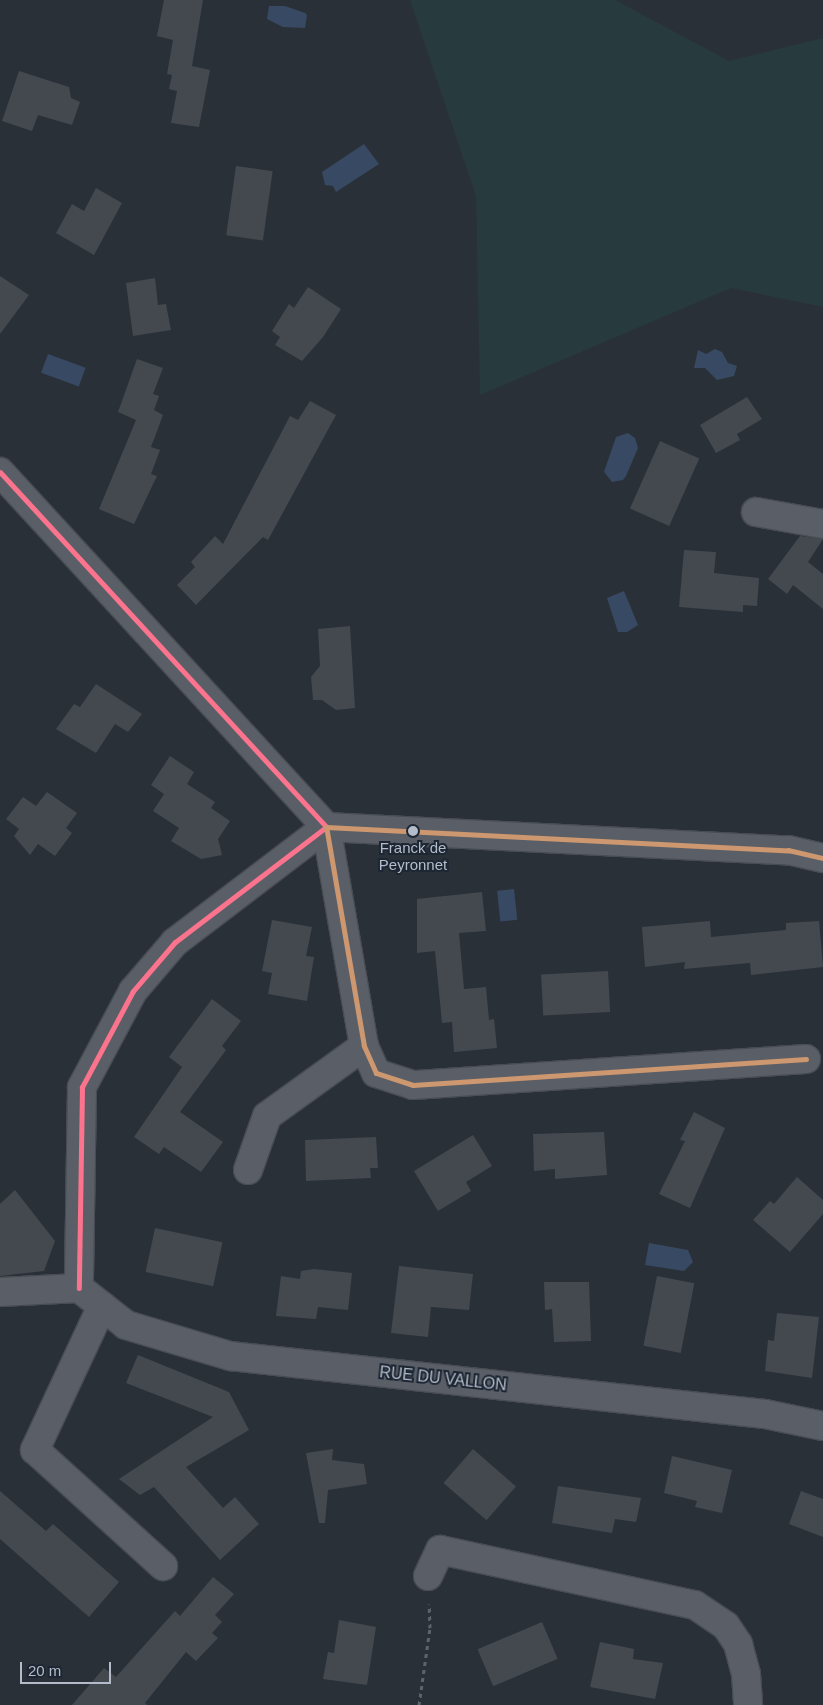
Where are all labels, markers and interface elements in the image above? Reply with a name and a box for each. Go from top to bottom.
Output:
marker: Franck de Peyronnet [408,826,418,836]
place label: Franck de Peyronnet [379,838,447,873]
street label: RUE DU VALLON [378,1363,508,1395]
scale bar [22,1652,114,1684]
text: 20 m [28,1662,61,1679]

